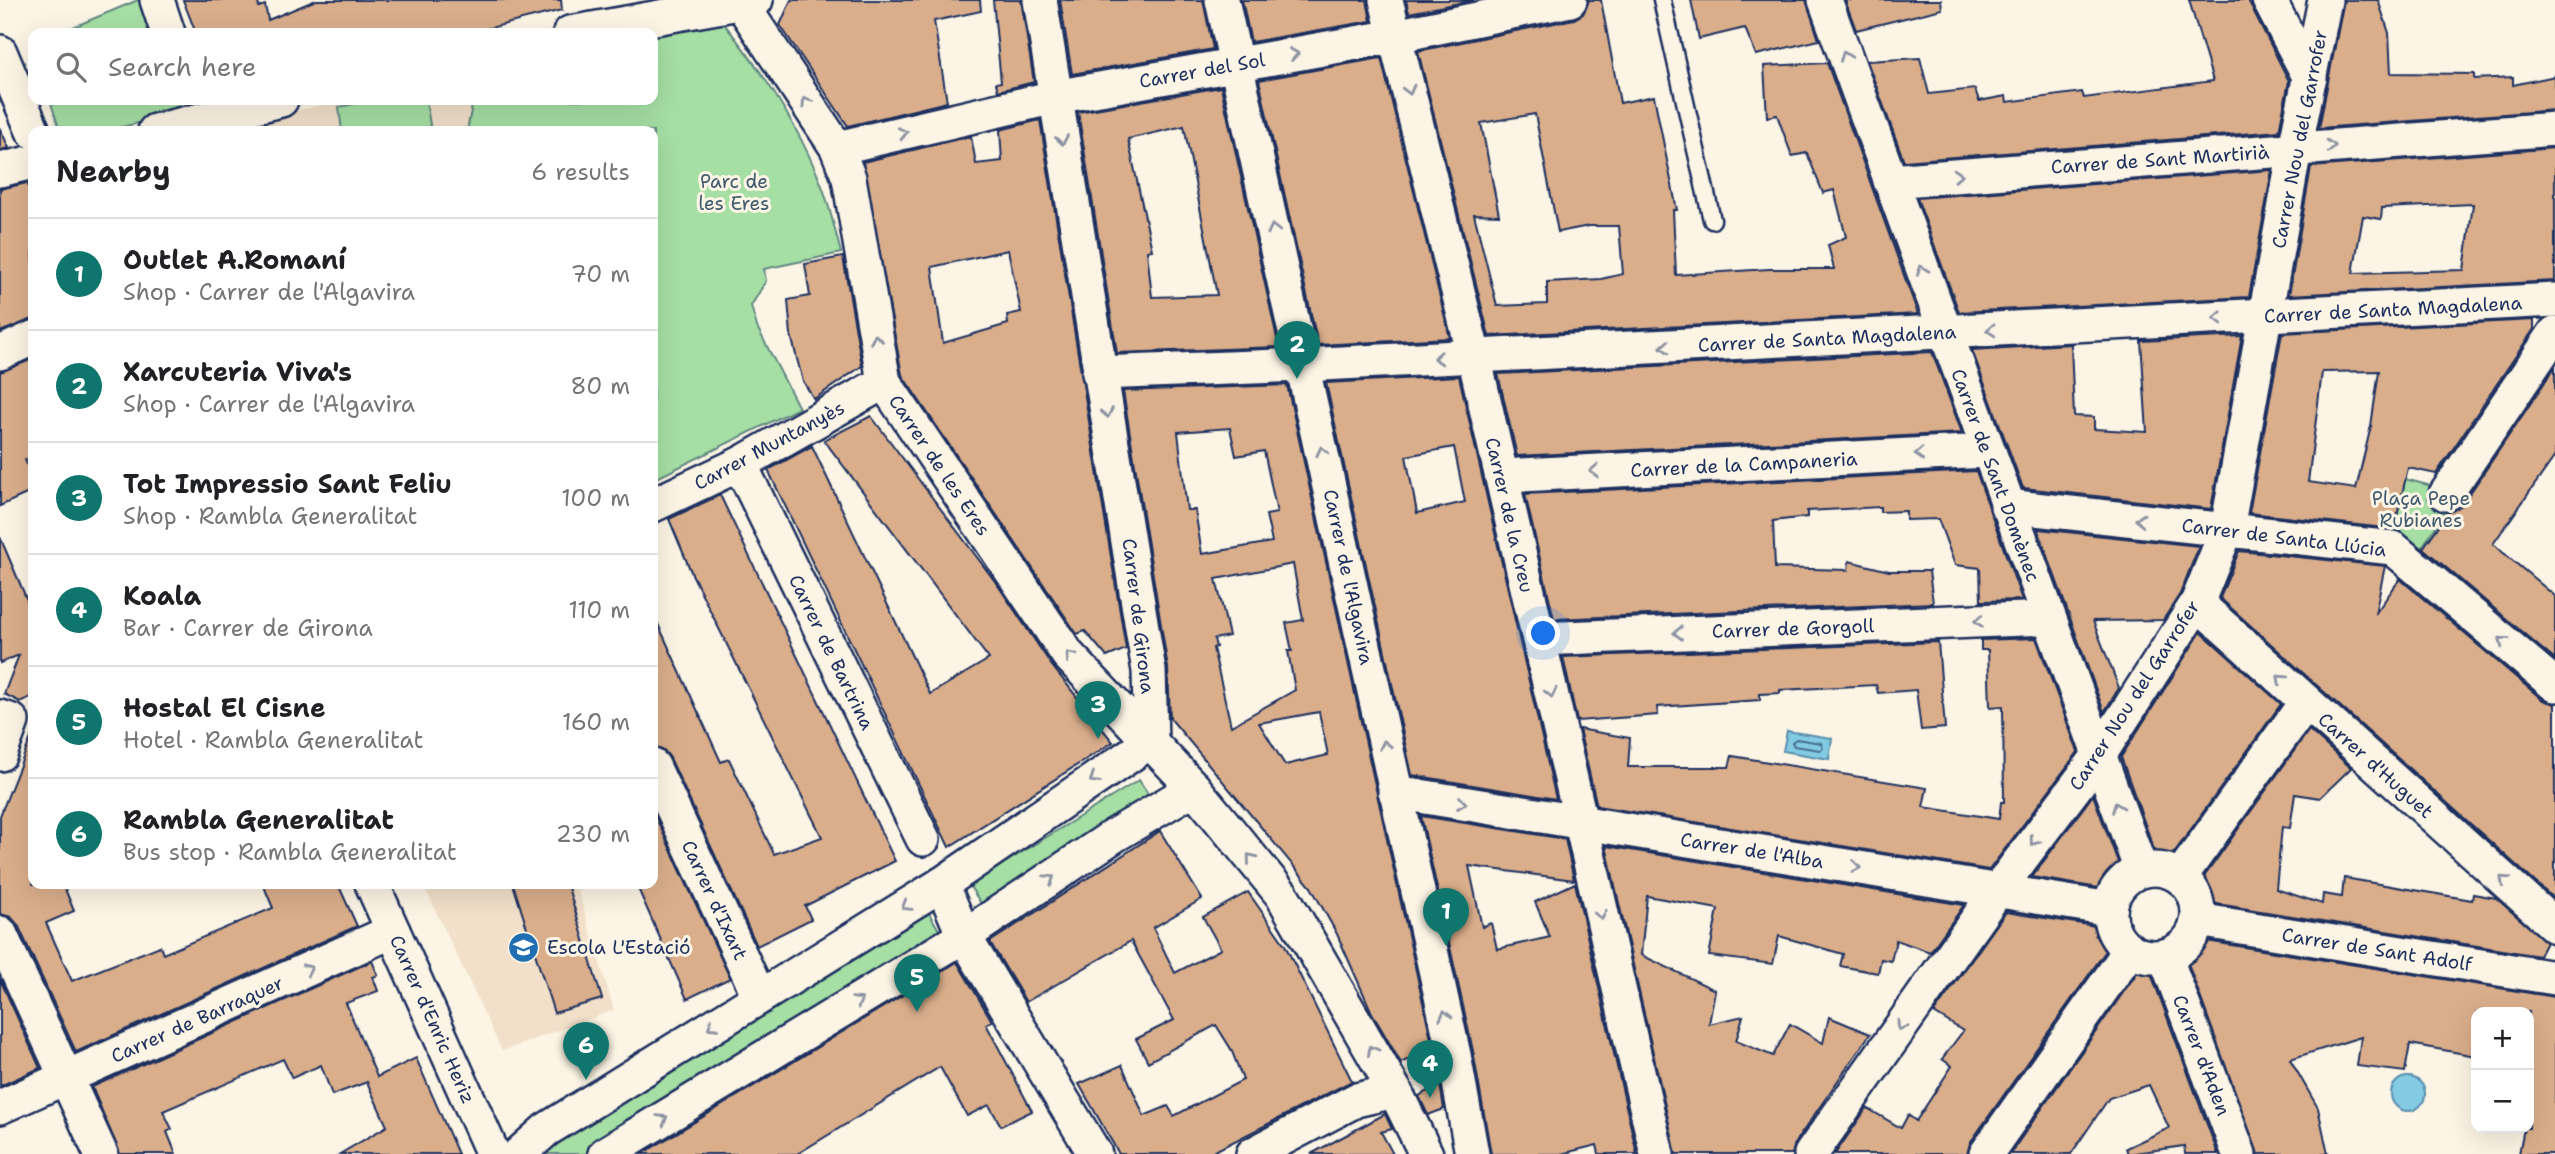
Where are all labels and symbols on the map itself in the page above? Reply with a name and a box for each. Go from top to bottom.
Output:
street label: Carrer Nou del Garrofer [2266,28,2333,251]
street label: Carrer del Sol [1137,47,1267,94]
one-way arrow [1288,47,1300,62]
one-way arrow [1839,51,1853,63]
one-way arrow [1400,84,1415,96]
one-way arrow [801,96,814,109]
one-way arrow [897,126,909,141]
one-way arrow [1054,134,1069,146]
street label: Carrer de Sant Martirià [2050,139,2270,180]
one-way arrow [2326,139,2337,154]
one-way arrow [1953,168,1964,183]
park label: Parc de les Eres [699,169,769,216]
one-way arrow [1266,223,1281,235]
one-way arrow [1916,265,1930,277]
street label: Carrer de Santa Magdalena [2263,290,2523,329]
one-way arrow [2212,311,2223,326]
street label: Carrer de Santa Magdalena [1697,319,1957,358]
pin: 2 [1274,321,1320,379]
one-way arrow [1985,323,1996,338]
one-way arrow [870,333,885,345]
one-way arrow [1660,339,1671,354]
one-way arrow [1432,351,1443,366]
street label: Carrer de Sant Domènec [1945,365,2046,585]
street label: Carrer de les Eres [883,390,996,541]
street label: Carrer Muntanyès [690,395,849,496]
one-way arrow [1099,407,1114,419]
street label: Carrer de la Creu [1480,435,1540,595]
one-way arrow [1316,445,1330,457]
street label: Carrer de la Campaneria [1630,446,1858,483]
one-way arrow [1913,447,1924,462]
one-way arrow [1588,464,1599,479]
park label: Plaça Pepe Rubianes [2372,486,2470,533]
street label: Carrer de l'Algavira [1318,487,1379,667]
one-way arrow [2134,513,2145,528]
street label: Carrer de Santa Llúcia [2180,513,2388,562]
street label: Carrer de Girona [1117,537,1160,695]
street label: Carrer de Bartrina [783,570,880,734]
street label: Carrer Nou del Garrofer [2063,595,2205,795]
street label: Carrer de Gorgoll [1711,613,1875,644]
one-way arrow [1973,613,1984,628]
your location [1526,616,1560,650]
one-way arrow [1672,626,1683,641]
one-way arrow [2498,637,2511,649]
one-way arrow [1066,651,1078,664]
one-way arrow [2276,674,2289,687]
pin: 3 [1075,681,1121,739]
one-way arrow [1543,687,1558,699]
street label: Carrer d'Huguet [2313,707,2439,824]
one-way arrow [1379,739,1394,751]
one-way arrow [1089,771,1102,784]
one-way arrow [1456,795,1468,810]
one-way arrow [2111,801,2125,813]
street label: Carrer de l'Alba [1679,827,1826,874]
one-way arrow [2030,833,2042,846]
street label: Carrer d'Ixart [676,836,753,964]
one-way arrow [1247,853,1259,866]
one-way arrow [1850,859,1862,874]
one-way arrow [1042,875,1055,887]
one-way arrow [2499,876,2512,888]
pin: 1 [1423,888,1469,946]
one-way arrow [900,898,913,911]
one-way arrow [1593,909,1608,921]
street label: Carrer de Sant Adolf [2280,922,2475,977]
school or university icon: Escola L'Estació [507,930,541,964]
street label: Carrer d'Enric Heriz [384,931,481,1107]
place label: Escola L'Estació [547,935,690,960]
pin: 5 [894,954,940,1012]
one-way arrow [301,963,313,977]
street label: Carrer de Barraquer [107,970,287,1069]
street label: Carrer d'Aden [2167,991,2236,1119]
one-way arrow [850,996,863,1009]
one-way arrow [1439,1009,1454,1021]
one-way arrow [707,1018,720,1031]
one-way arrow [1897,1018,1909,1031]
pin: 6 [563,1022,609,1080]
pin: 4 [1407,1040,1453,1098]
one-way arrow [1367,1045,1380,1058]
one-way arrow [656,1114,669,1127]

